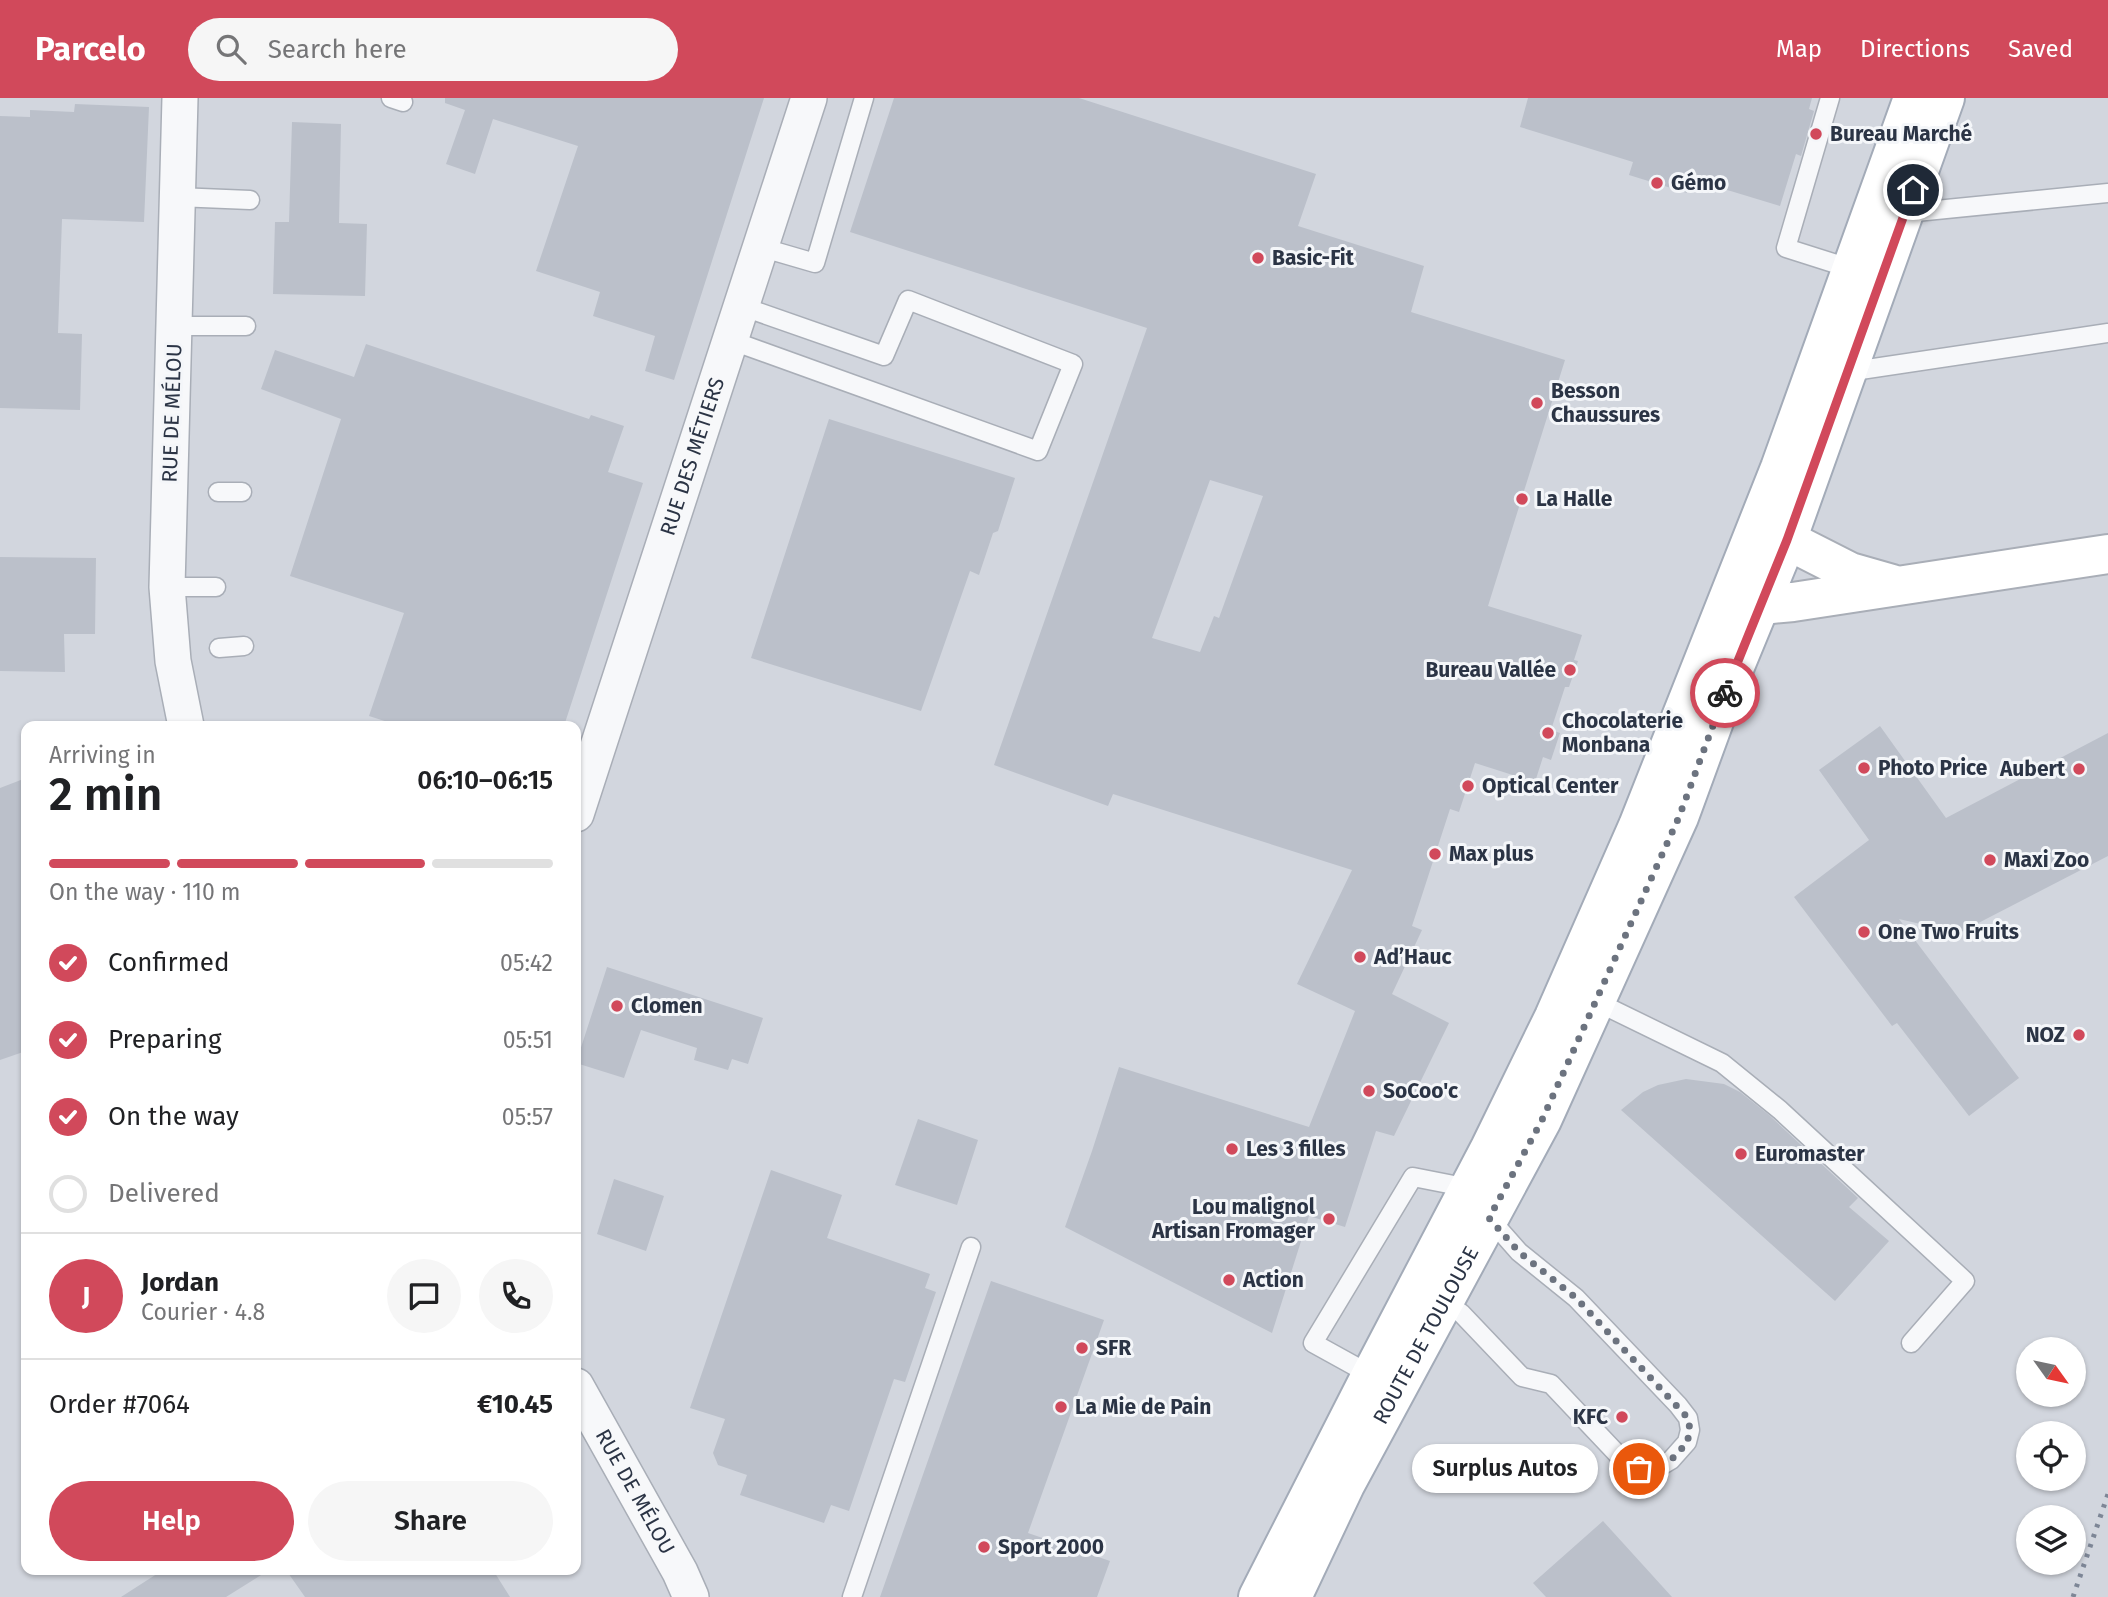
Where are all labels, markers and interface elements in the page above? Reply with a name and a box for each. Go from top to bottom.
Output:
search box [188,18,678,81]
text: Parcelo [35,29,146,69]
icon: search [212,30,250,68]
text: Search here [268,34,407,65]
text: Map [1776,35,1822,63]
text: Directions [1860,35,1970,63]
text: Saved [2008,35,2073,63]
place label: Bureau Marché [1830,121,1973,147]
marker: Bureau Marché [1808,126,1824,142]
pin [1883,160,1943,220]
place label: Gémo [1671,170,1726,196]
icon: home [1894,171,1932,209]
marker: Gémo [1649,175,1665,191]
place label: Basic-Fit [1272,245,1355,271]
marker: Basic-Fit [1250,250,1266,266]
street label: RUE DE MÉLOU [157,343,187,483]
street label: RUE DES MÉTIERS [654,374,730,539]
place label: Besson Chaussures [1551,378,1660,428]
marker: Besson Chaussures [1529,395,1545,411]
place label: La Halle [1536,486,1613,512]
marker: La Halle [1514,491,1530,507]
place label: Bureau Vallée [1425,657,1556,683]
courier [1690,658,1760,728]
marker: Bureau Vallée [1562,662,1578,678]
icon: bike [1706,674,1744,712]
place label: Chocolaterie Monbana [1562,708,1683,758]
marker: Chocolaterie Monbana [1540,725,1556,741]
text: Arriving in [49,741,156,769]
place label: Photo Price [1878,755,1988,781]
place label: Aubert [1999,756,2066,782]
marker: Photo Price [1856,760,1872,776]
marker: Aubert [2071,761,2087,777]
text: 06:10–06:15 [417,765,553,796]
text: 2 min [49,767,162,822]
place label: Optical Center [1482,773,1619,799]
marker: Optical Center [1460,778,1476,794]
place label: Max plus [1449,841,1534,867]
marker: Max plus [1427,846,1443,862]
place label: Maxi Zoo [2004,847,2089,873]
marker: Maxi Zoo [1982,852,1998,868]
text: On the way · 110 m [49,878,241,906]
place label: One Two Fruits [1878,919,2019,945]
marker: One Two Fruits [1856,924,1872,940]
icon: check [49,944,87,982]
place label: Ad’Hauc [1373,944,1452,970]
text: Confirmed [108,947,229,978]
text: 05:42 [500,949,553,977]
marker: Ad’Hauc [1352,949,1368,965]
place label: Clomen [631,993,703,1019]
marker: Clomen [609,998,625,1014]
icon: check [49,1021,87,1059]
place label: NOZ [2026,1022,2065,1048]
text: Preparing [108,1024,221,1055]
text: 05:51 [503,1026,553,1054]
marker: NOZ [2071,1027,2087,1043]
place label: SoCoo'c [1383,1078,1458,1104]
marker: SoCoo'c [1361,1083,1377,1099]
icon: check [49,1098,87,1136]
text: On the way [108,1101,239,1132]
text: 05:57 [502,1103,553,1131]
place label: Les 3 filles [1246,1136,1346,1162]
marker: Les 3 filles [1224,1141,1240,1157]
place label: Euromaster [1755,1141,1865,1167]
marker: Euromaster [1733,1146,1749,1162]
text: Delivered [108,1178,220,1209]
place label: Lou malignol Artisan Fromager [1151,1194,1316,1244]
marker: Lou malignol Artisan Fromager [1321,1211,1337,1227]
street label: ROUTE DE TOULOUSE [1367,1242,1484,1429]
button: chat [387,1259,461,1333]
button: phone [479,1259,553,1333]
text: Jordan [141,1267,219,1298]
place label: Action [1242,1267,1304,1293]
marker: Action [1221,1272,1237,1288]
text: J [82,1281,90,1312]
text: Courier · 4.8 [141,1298,265,1326]
place label: SFR [1096,1335,1132,1361]
north arrow [2016,1337,2086,1407]
map controls [2016,1337,2086,1575]
marker: SFR [1074,1340,1090,1356]
text: Order #7064 [49,1389,190,1420]
text: €10.45 [477,1389,553,1420]
place label: La Mie de Pain [1075,1394,1211,1420]
marker: La Mie de Pain [1053,1399,1069,1415]
place label: KFC [1573,1404,1608,1430]
marker: KFC [1614,1409,1630,1425]
button: locate [2016,1421,2086,1491]
street label: RUE DE MÉLOU [590,1425,680,1559]
pin [1609,1439,1669,1499]
callout: Surplus Autos [1412,1444,1597,1494]
icon: bag [1620,1450,1658,1488]
text: Surplus Autos [1432,1454,1578,1482]
button: Help [49,1481,294,1561]
button: Share [308,1481,553,1561]
button: layers [2016,1505,2086,1575]
place label: Sport 2000 [998,1534,1104,1560]
marker: Sport 2000 [976,1539,992,1555]

